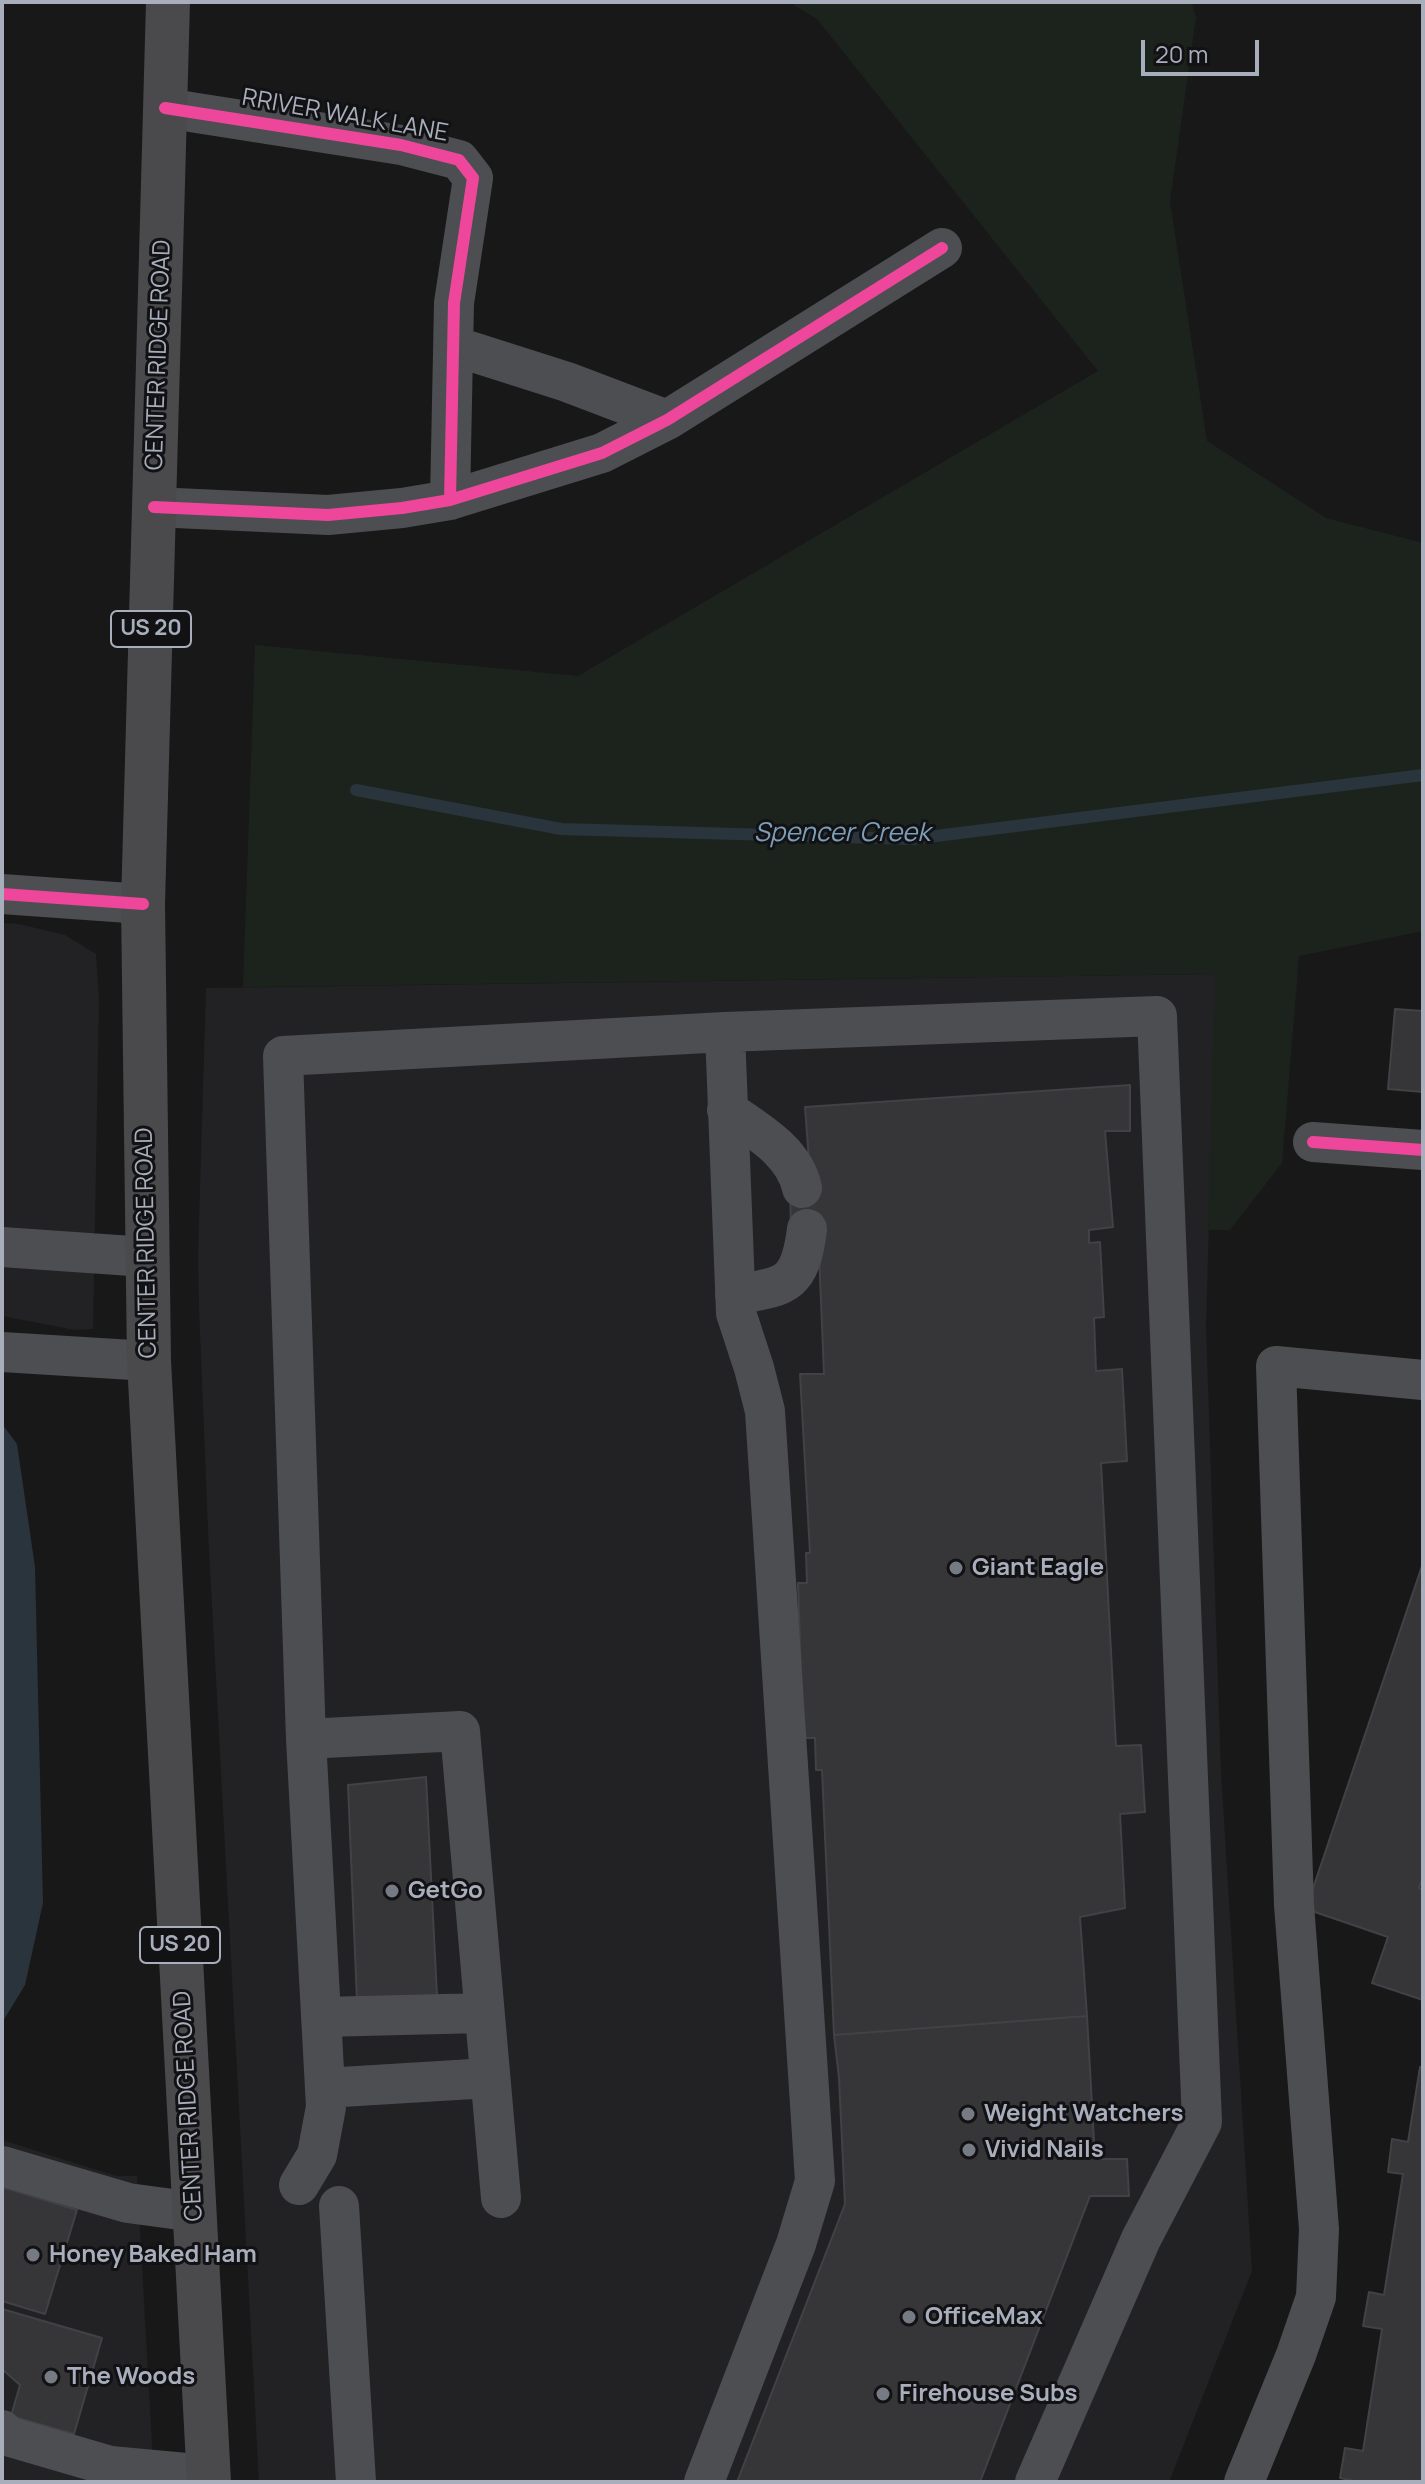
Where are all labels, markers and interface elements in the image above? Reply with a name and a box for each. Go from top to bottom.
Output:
scale bar [1145,24,1263,74]
text: 20 m [1155,37,1208,70]
street label: RRIVER WALK LANE [240,84,450,148]
street label: CENTER RIDGE ROAD [141,239,177,471]
road number: US 20 [111,611,191,647]
water label: Spencer Creek [754,818,930,850]
street label: CENTER RIDGE ROAD [131,1127,163,1359]
place label: Giant Eagle [972,1554,1104,1582]
marker: Giant Eagle [947,1559,965,1577]
place label: GetGo [408,1877,483,1905]
marker: GetGo [383,1882,401,1900]
road number: US 20 [140,1927,220,1963]
street label: CENTER RIDGE ROAD [169,1990,209,2222]
place label: Weight Watchers [984,2100,1183,2128]
marker: Weight Watchers [959,2105,977,2123]
place label: Vivid Nails [985,2136,1104,2164]
marker: Vivid Nails [960,2141,978,2159]
place label: Honey Baked Ham [49,2241,257,2269]
marker: Honey Baked Ham [24,2246,42,2264]
place label: OfficeMax [925,2303,1043,2331]
marker: OfficeMax [900,2308,918,2326]
place label: The Woods [67,2363,195,2391]
marker: The Woods [42,2368,60,2386]
place label: Firehouse Subs [899,2380,1077,2408]
marker: Firehouse Subs [874,2385,892,2403]

